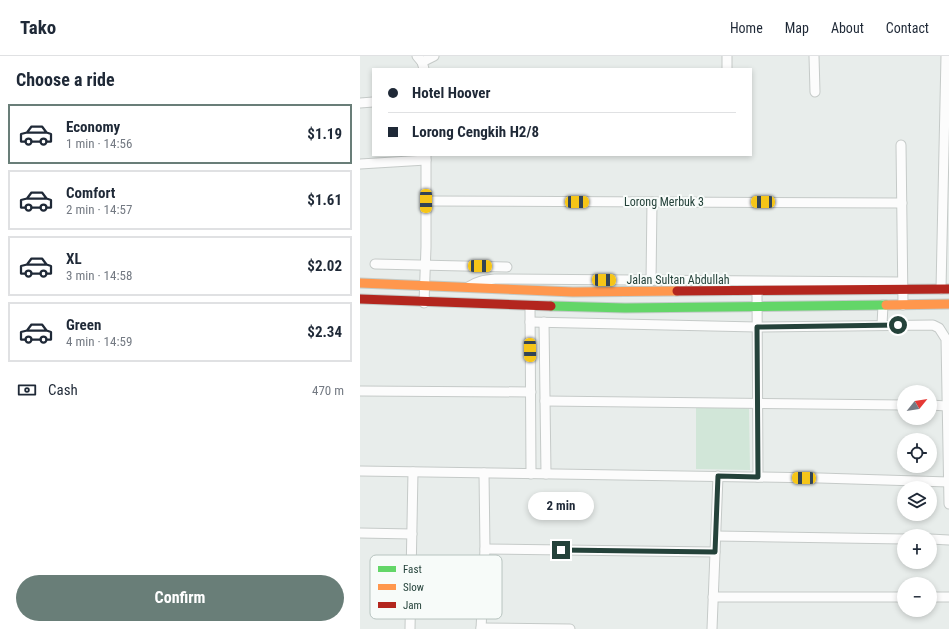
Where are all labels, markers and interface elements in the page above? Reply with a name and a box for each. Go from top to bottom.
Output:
text: Tako [20,16,56,39]
text: Home [730,20,763,36]
text: Map [785,20,809,36]
text: About [831,20,864,36]
text: Contact [886,20,929,36]
text: Choose a ride [16,69,115,90]
text: Hotel Hoover [412,84,491,102]
icon: car [18,116,54,152]
text: Economy [66,118,120,136]
text: Lorong Cengkih H2/8 [412,123,539,141]
text: $1.19 [307,125,342,143]
text: 1 min · 14:56 [66,136,132,151]
icon: car [18,182,54,218]
text: Comfort [66,184,115,202]
car [420,189,432,213]
text: $1.61 [307,191,342,209]
street label: Lorong Merbuk 3 [624,195,704,209]
car [565,196,589,208]
car [751,196,775,208]
text: 2 min · 14:57 [66,202,132,217]
icon: car [18,248,54,284]
text: XL [66,250,82,268]
text: $2.02 [307,257,342,275]
car [468,260,492,272]
text: 3 min · 14:58 [66,268,132,283]
street label: Jalan Sultan Abdullah [627,273,730,287]
car [592,274,616,286]
icon: car [18,314,54,350]
text: Green [66,316,101,334]
route start [889,316,907,334]
text: $2.34 [307,323,342,341]
text: 4 min · 14:59 [66,334,132,349]
car [524,338,536,362]
icon: cash [16,379,38,401]
text: Cash [48,381,78,399]
text: 470 m [312,383,344,398]
north arrow [897,385,937,425]
map controls [897,385,937,617]
button: locate [897,433,937,473]
car [792,472,816,484]
button: layers [897,481,937,521]
callout: 2 min [528,492,594,520]
text: 2 min [547,498,575,513]
button: + [897,529,937,569]
route end [552,541,570,559]
legend [370,555,502,619]
text: Fast [403,563,422,576]
button: Confirm [16,575,344,621]
button: − [897,577,937,617]
text: Slow [403,581,424,594]
text: Jam [403,599,422,612]

